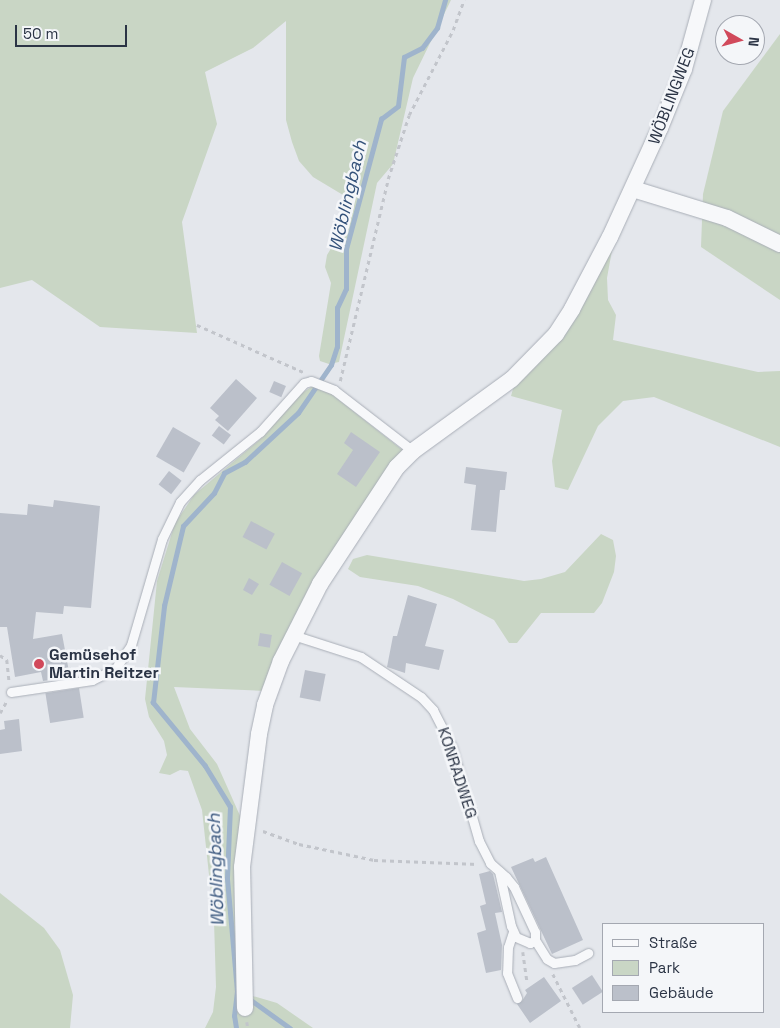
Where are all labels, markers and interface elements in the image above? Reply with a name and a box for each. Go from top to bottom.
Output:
scale bar [18,15,130,47]
north arrow [715,15,765,65]
text: 50 m [23,24,58,43]
text: N [744,36,763,47]
street label: WÖBLINGWEG [645,45,699,147]
water label: Wöblingbach [325,138,371,254]
place label: Gemüsehof Martin Reitzer [49,645,159,683]
marker: Gemüsehof Martin Reitzer [33,658,45,670]
street label: KONRADWEG [433,725,481,821]
water label: Wöblingbach [203,813,229,927]
legend [602,923,765,1013]
text: Straße [649,933,697,952]
text: Park [649,958,680,977]
text: Gebäude [649,983,714,1002]

